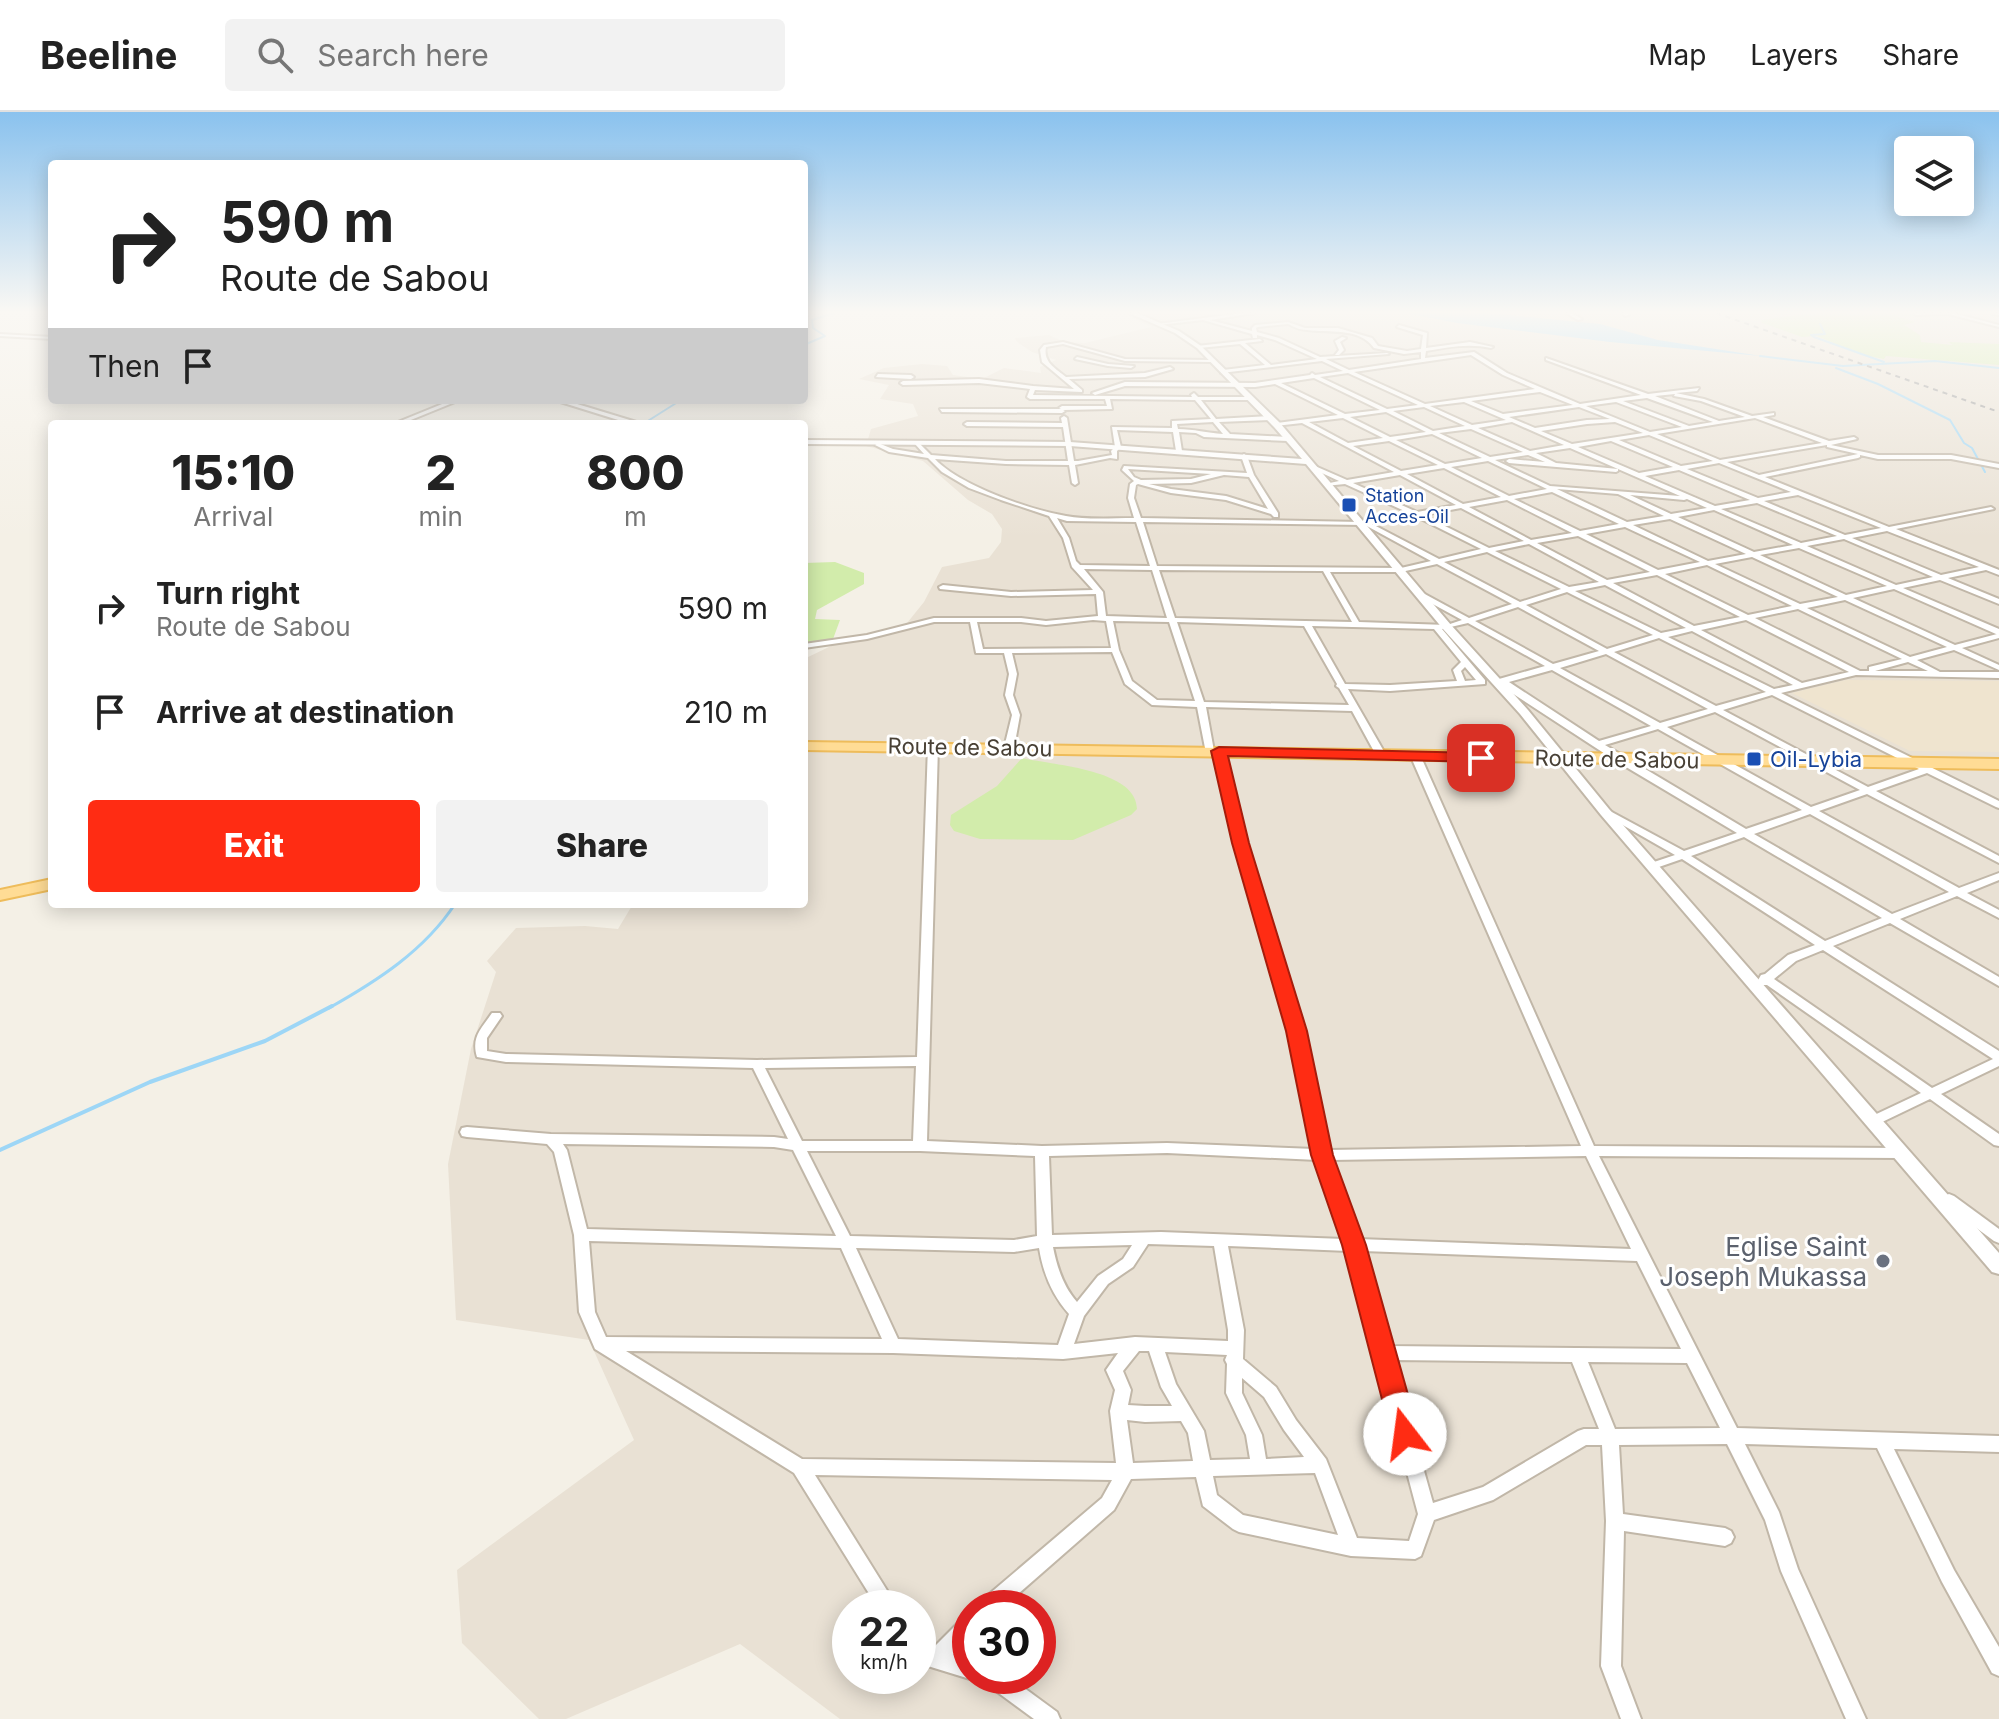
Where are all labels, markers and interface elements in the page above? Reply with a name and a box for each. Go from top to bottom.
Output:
search box [225,19,785,91]
text: Beeline [40,32,177,78]
icon: search [253,33,297,77]
text: Search here [317,37,489,73]
text: Map [1648,38,1706,72]
text: Layers [1750,38,1838,72]
text: Share [1882,38,1959,72]
map controls [1894,136,1974,216]
button: layers [1894,136,1974,216]
text: 590 m [220,188,394,256]
icon: right [88,192,192,296]
text: Route de Sabou [220,256,489,300]
icon: arrive [176,344,220,388]
text: Then [88,348,160,384]
text: 15:10 [171,443,295,502]
text: 2 [425,443,456,502]
text: 800 [586,443,685,502]
place label: Station Acces-Oil [1365,485,1449,527]
marker: Station Acces-Oil [1340,496,1358,514]
text: Arrival [193,501,273,532]
text: min [419,501,463,532]
text: m [624,501,647,532]
text: Turn right [156,575,300,611]
icon: right [88,586,132,630]
text: 590 m [678,590,768,626]
text: Route de Sabou [156,611,351,642]
icon: arrive [88,690,132,734]
text: Arrive at destination [156,694,454,730]
text: 210 m [684,694,768,730]
pin [1447,724,1515,792]
street label: Route de Sabou [887,733,1053,761]
icon: arrive [1459,736,1503,780]
street label: Route de Sabou [1534,745,1700,773]
place label: Oil-Lybia [1770,746,1862,772]
marker: Oil-Lybia [1745,750,1763,768]
button: Exit [88,800,420,892]
button: Share [436,800,768,892]
place label: Eglise Saint Joseph Mukassa [1659,1231,1867,1292]
marker: Eglise Saint Joseph Mukassa [1874,1252,1892,1270]
position arrow [1363,1392,1447,1476]
speed limit sign: 30 [952,1590,1056,1694]
text: 22 [859,1607,909,1656]
text: km/h [860,1650,908,1674]

